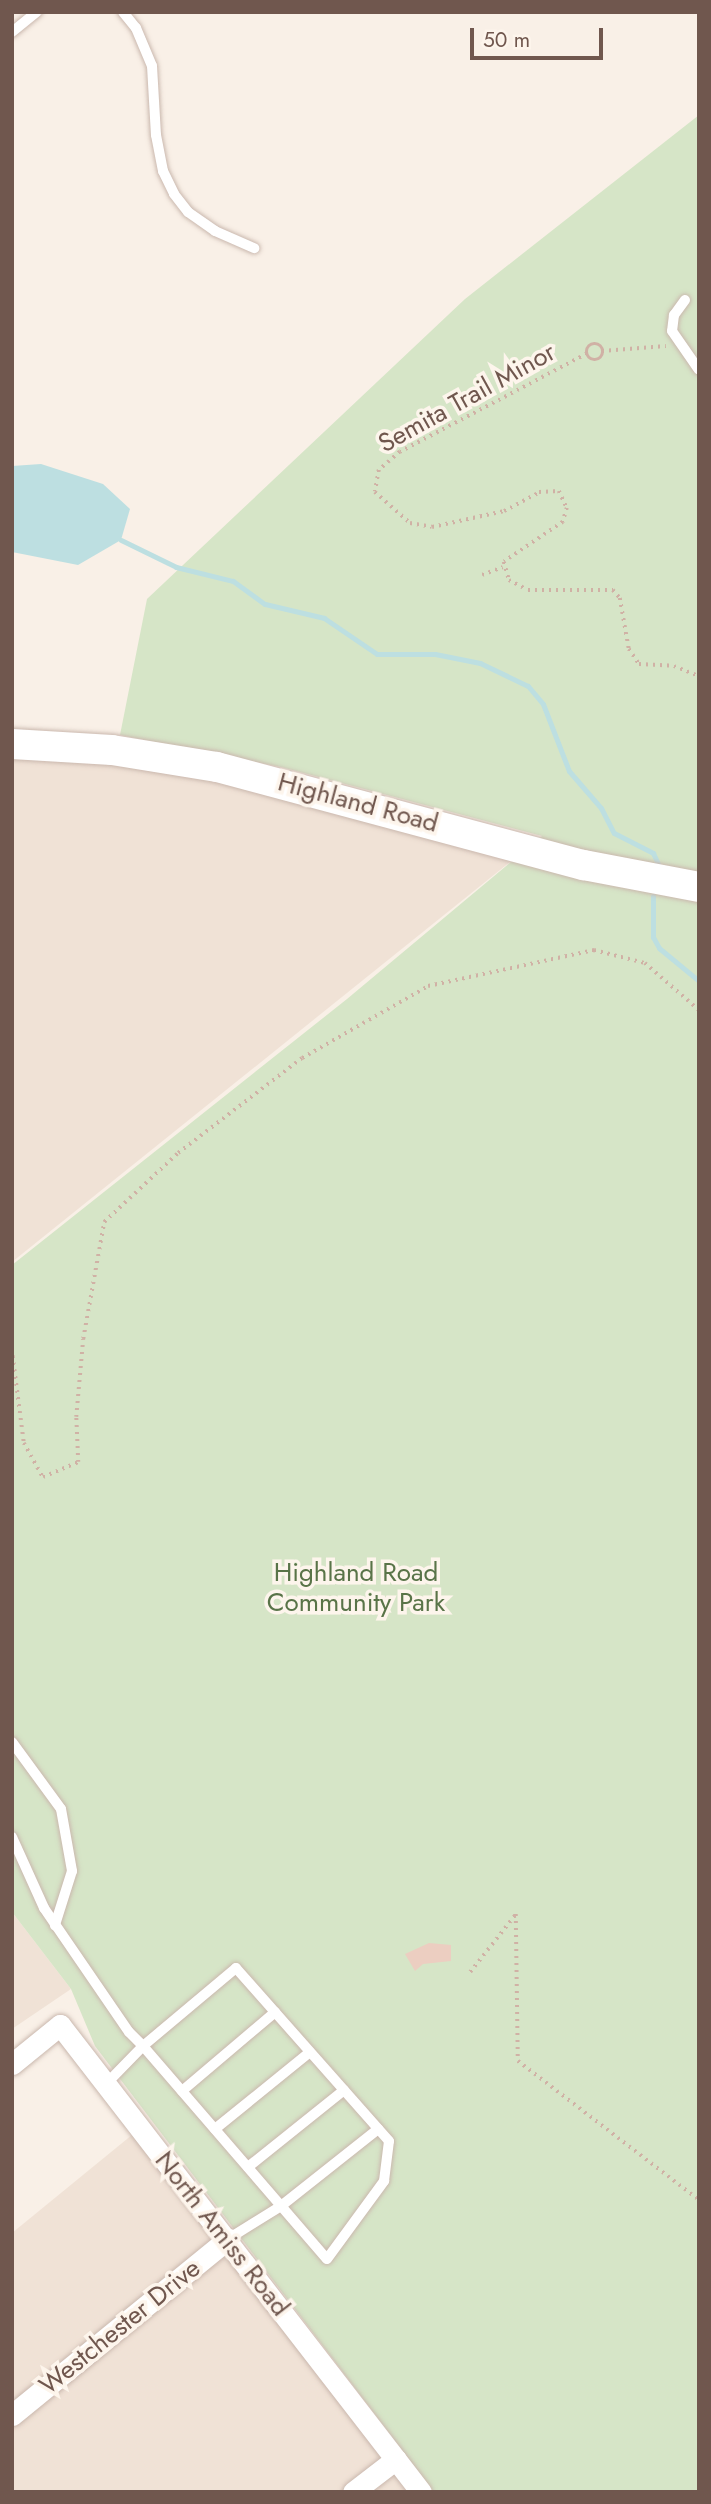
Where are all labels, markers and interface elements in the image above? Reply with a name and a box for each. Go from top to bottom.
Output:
scale bar [473,14,606,58]
text: 50 m [483,25,530,55]
street label: Semita Trail Minor [373,336,561,460]
street label: Highland Road [274,767,442,839]
park label: Highland Road Community Park [267,1557,445,1618]
street label: North Amiss Road [148,2146,296,2322]
street label: Westchester Drive [33,2253,207,2401]

